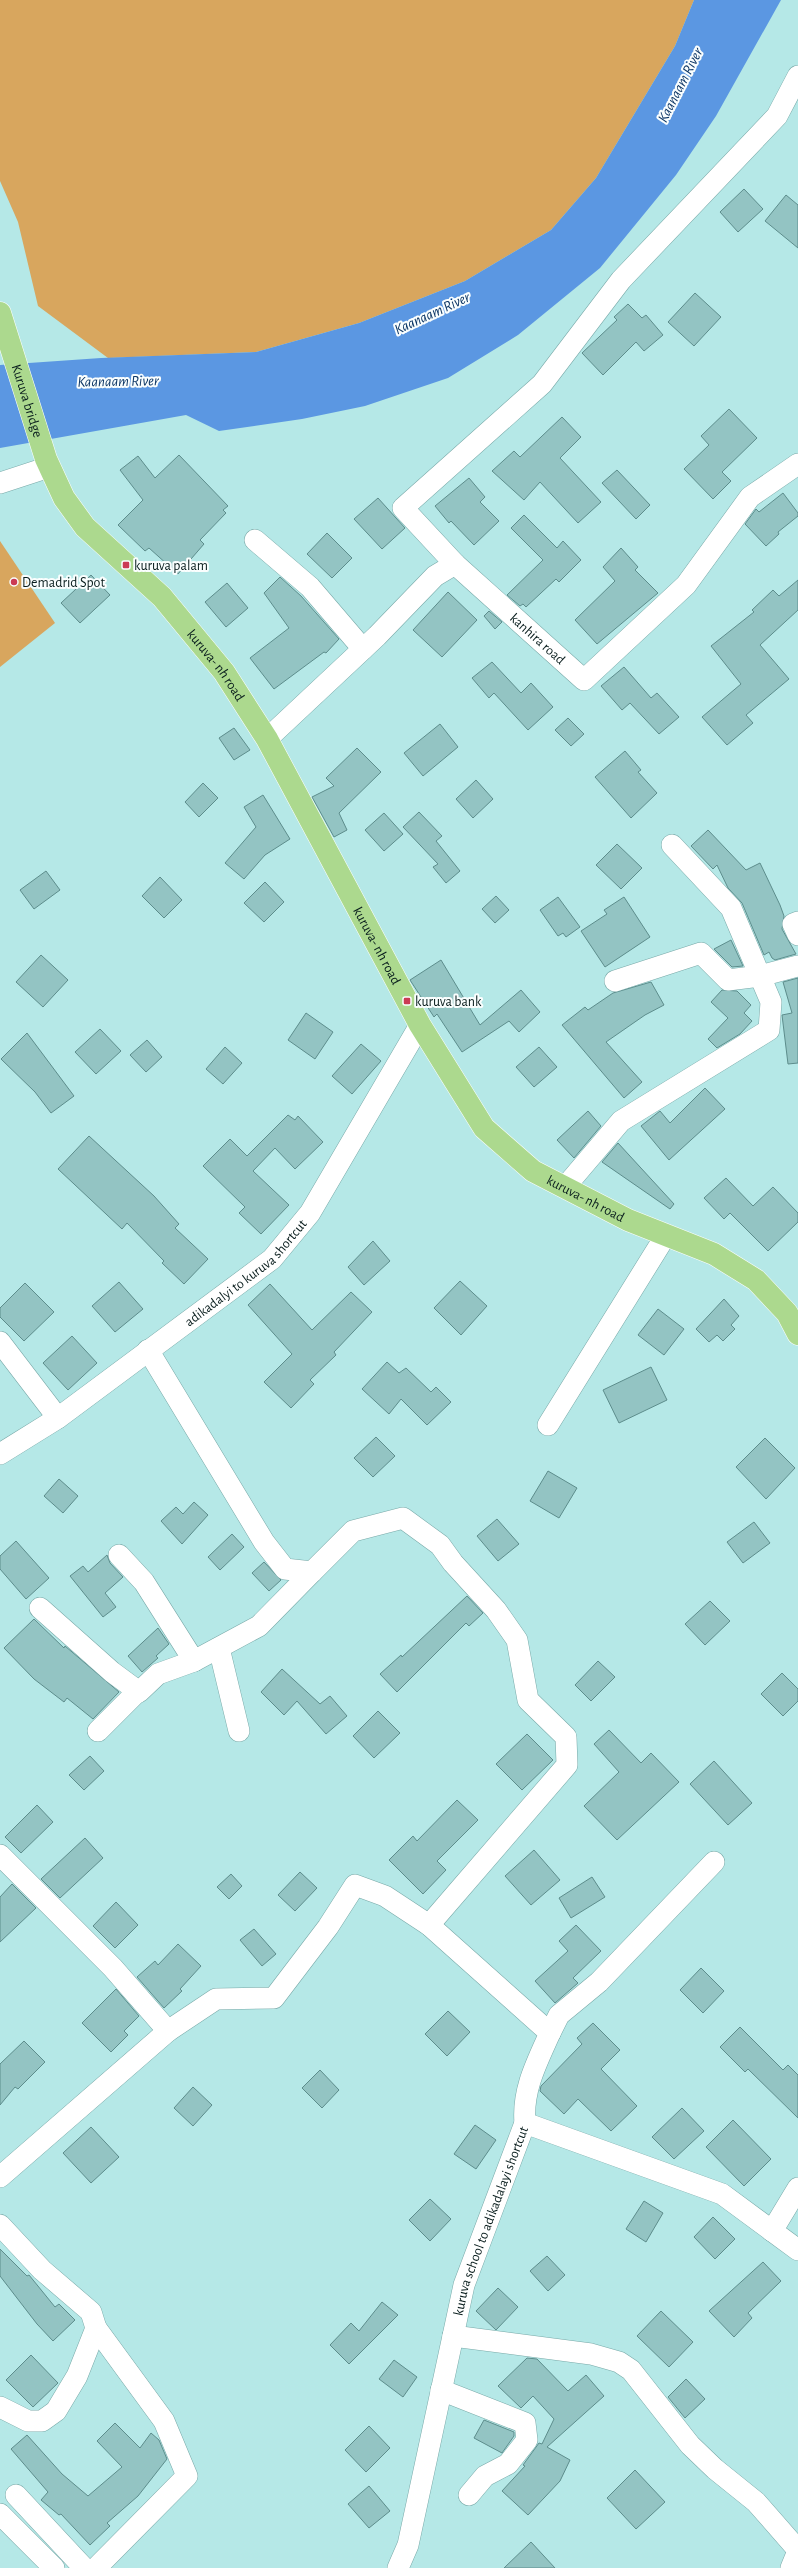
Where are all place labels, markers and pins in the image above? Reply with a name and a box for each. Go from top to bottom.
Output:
place label: kuruva palam [134,559,208,573]
marker: kuruva palam [121,560,131,570]
place label: Demadrid Spot [22,576,105,590]
marker: Demadrid Spot [9,577,19,587]
place label: kuruva bank [415,995,482,1009]
marker: kuruva bank [402,996,412,1006]

